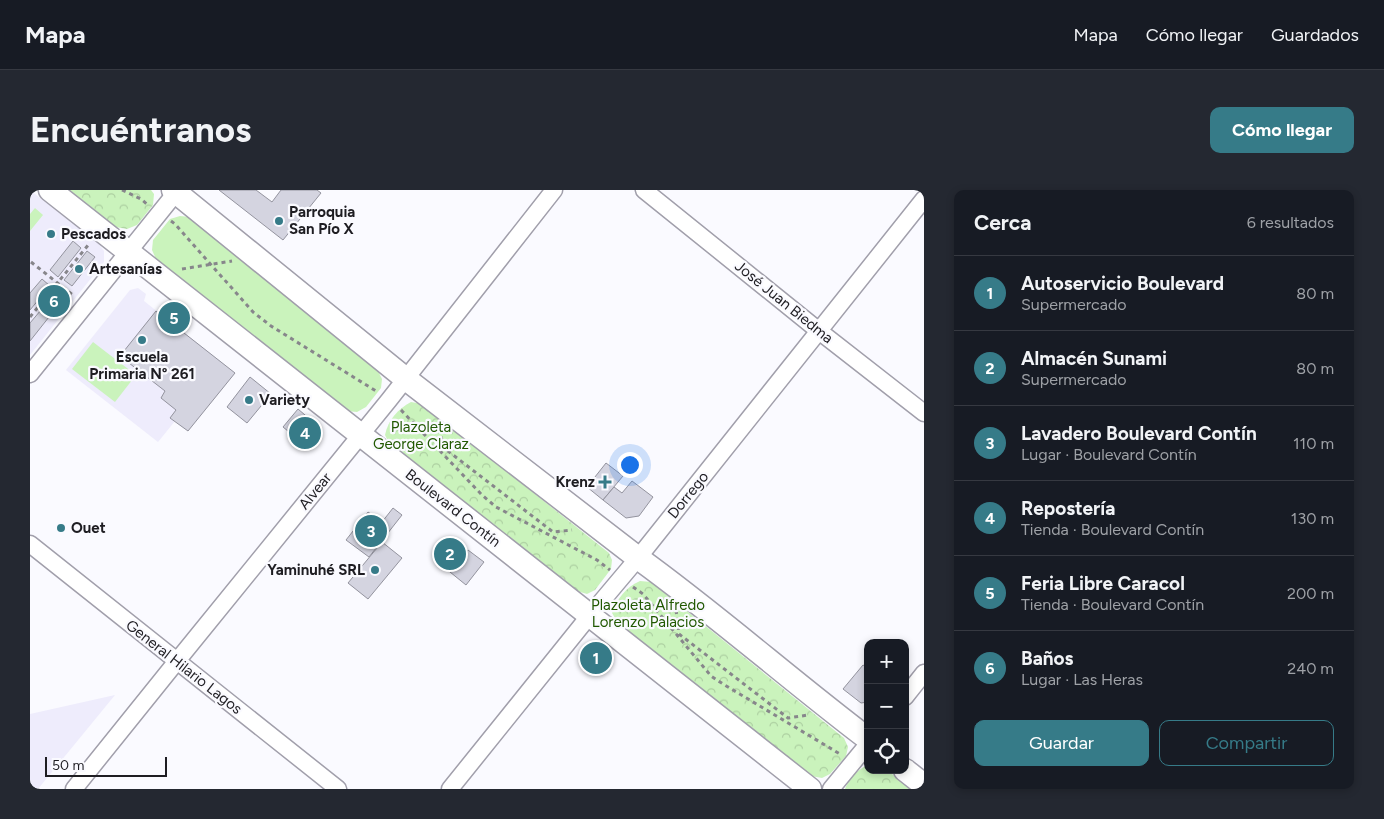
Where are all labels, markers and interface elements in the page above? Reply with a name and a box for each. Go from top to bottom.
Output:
text: Mapa [25,20,86,49]
text: Mapa [1073,24,1118,46]
text: Cómo llegar [1146,24,1243,46]
text: Guardados [1271,24,1359,46]
button: Cómo llegar [1210,107,1354,153]
text: Encuéntranos [30,109,251,151]
place label: Parroquia San Pío X [289,203,355,238]
text: Cerca [974,210,1031,235]
text: 6 resultados [1247,213,1334,232]
marker: Parroquia San Pío X [273,215,285,227]
place label: Pescados [61,225,126,243]
marker: Pescados [45,228,57,240]
street label: José Juan Biedma [731,257,837,347]
place label: Artesanías [89,260,162,278]
marker: Artesanías [73,263,85,275]
text: Autoservicio Boulevard [1021,272,1224,295]
pin: 6 [38,282,70,320]
text: 1 [987,284,993,303]
text: 80 m [1296,284,1334,303]
text: Supermercado [1021,295,1127,314]
pin: 5 [158,299,190,337]
marker: Escuela Primaria N° 261 [136,334,148,346]
text: Almacén Sunami [1021,347,1167,370]
place label: Escuela Primaria N° 261 [89,348,195,383]
text: 2 [985,359,995,378]
text: 80 m [1296,359,1334,378]
text: Supermercado [1021,370,1127,389]
place label: Variety [259,391,310,409]
marker: Variety [243,394,255,406]
pin: 4 [289,414,321,452]
park label: Plazoleta George Claraz [373,418,469,453]
text: Lavadero Boulevard Contín [1021,422,1257,445]
text: 3 [986,434,994,453]
text: 110 m [1293,434,1334,453]
text: Lugar · Boulevard Contín [1021,445,1197,464]
your location [617,452,643,478]
street label: Boulevard Contín [402,465,504,551]
street label: Dorrego [664,468,712,522]
street label: Alvear [295,469,335,513]
place label: Krenz [555,473,595,491]
marker: Krenz [599,476,611,488]
text: Repostería [1021,497,1115,520]
text: 4 [985,509,995,528]
text: 130 m [1291,509,1334,528]
pin: 3 [355,512,387,550]
place label: Ouet [71,519,106,537]
text: Tienda · Boulevard Contín [1021,520,1204,539]
marker: Ouet [55,522,67,534]
pin: 2 [434,535,466,573]
place label: Yaminuhé SRL [267,561,365,579]
marker: Yaminuhé SRL [369,564,381,576]
text: Feria Libre Caracol [1021,572,1185,595]
text: 5 [985,584,995,603]
text: 200 m [1287,584,1334,603]
text: Tienda · Boulevard Contín [1021,595,1204,614]
park label: Plazoleta Alfredo Lorenzo Palacios [591,596,705,631]
street label: General Hilario Lagos [122,616,246,718]
pin: 1 [580,639,612,677]
map controls [864,639,909,774]
button: + [864,639,909,684]
text: Baños [1021,647,1073,670]
text: 6 [985,659,995,678]
text: 240 m [1287,659,1334,678]
text: Lugar · Las Heras [1021,670,1143,689]
button: − [864,684,909,729]
button: Guardar [974,720,1149,766]
button: Compartir [1159,720,1334,766]
button: locate [864,729,909,774]
scale bar [45,754,168,777]
text: 50 m [52,757,84,774]

